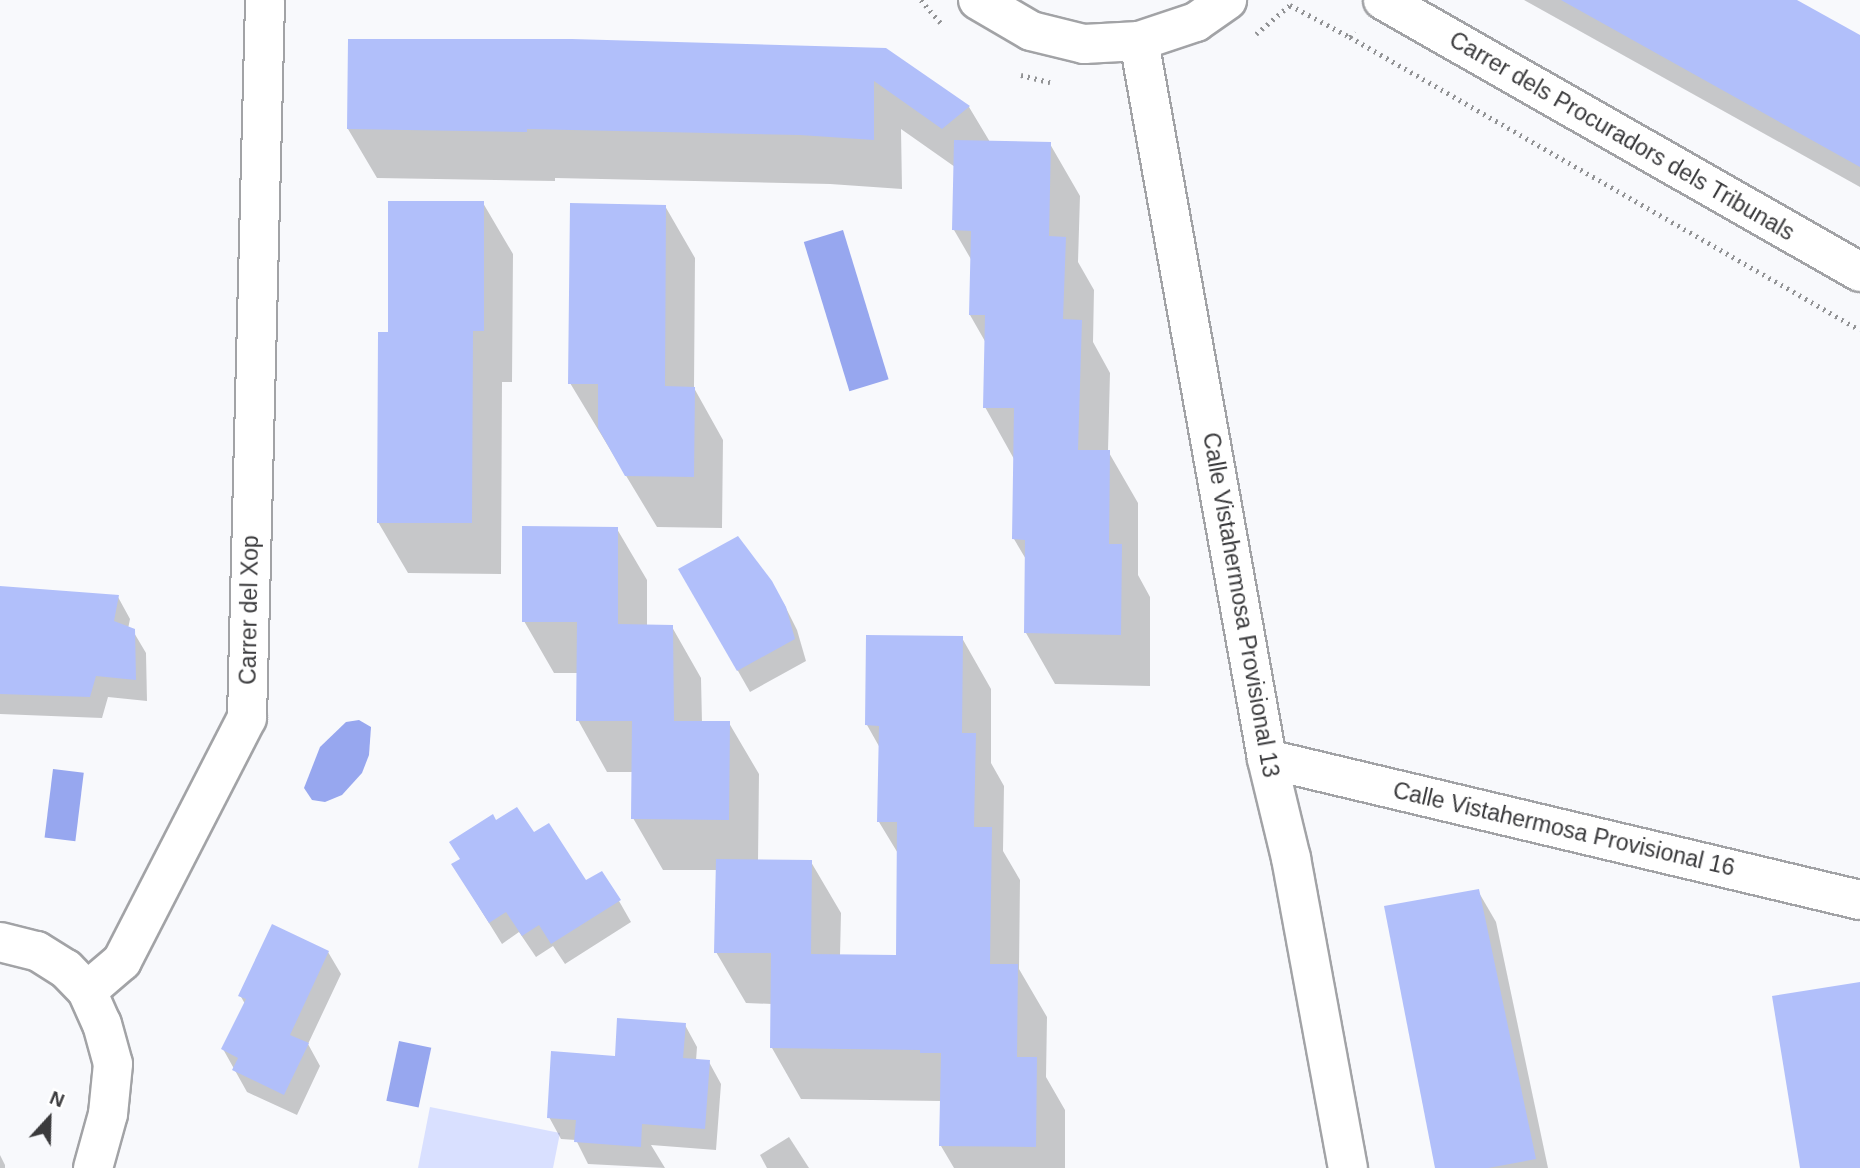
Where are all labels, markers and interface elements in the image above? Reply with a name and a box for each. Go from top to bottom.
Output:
street label: Carrer dels Procuradors dels Tribunals [1444,26,1800,246]
street label: Calle Vistahermosa Provisional 13 [1197,430,1285,780]
street label: Carrer del Xop [234,535,264,685]
street label: Calle Vistahermosa Provisional 16 [1390,776,1738,882]
north arrow [14,1084,84,1154]
text: N [47,1087,67,1111]

